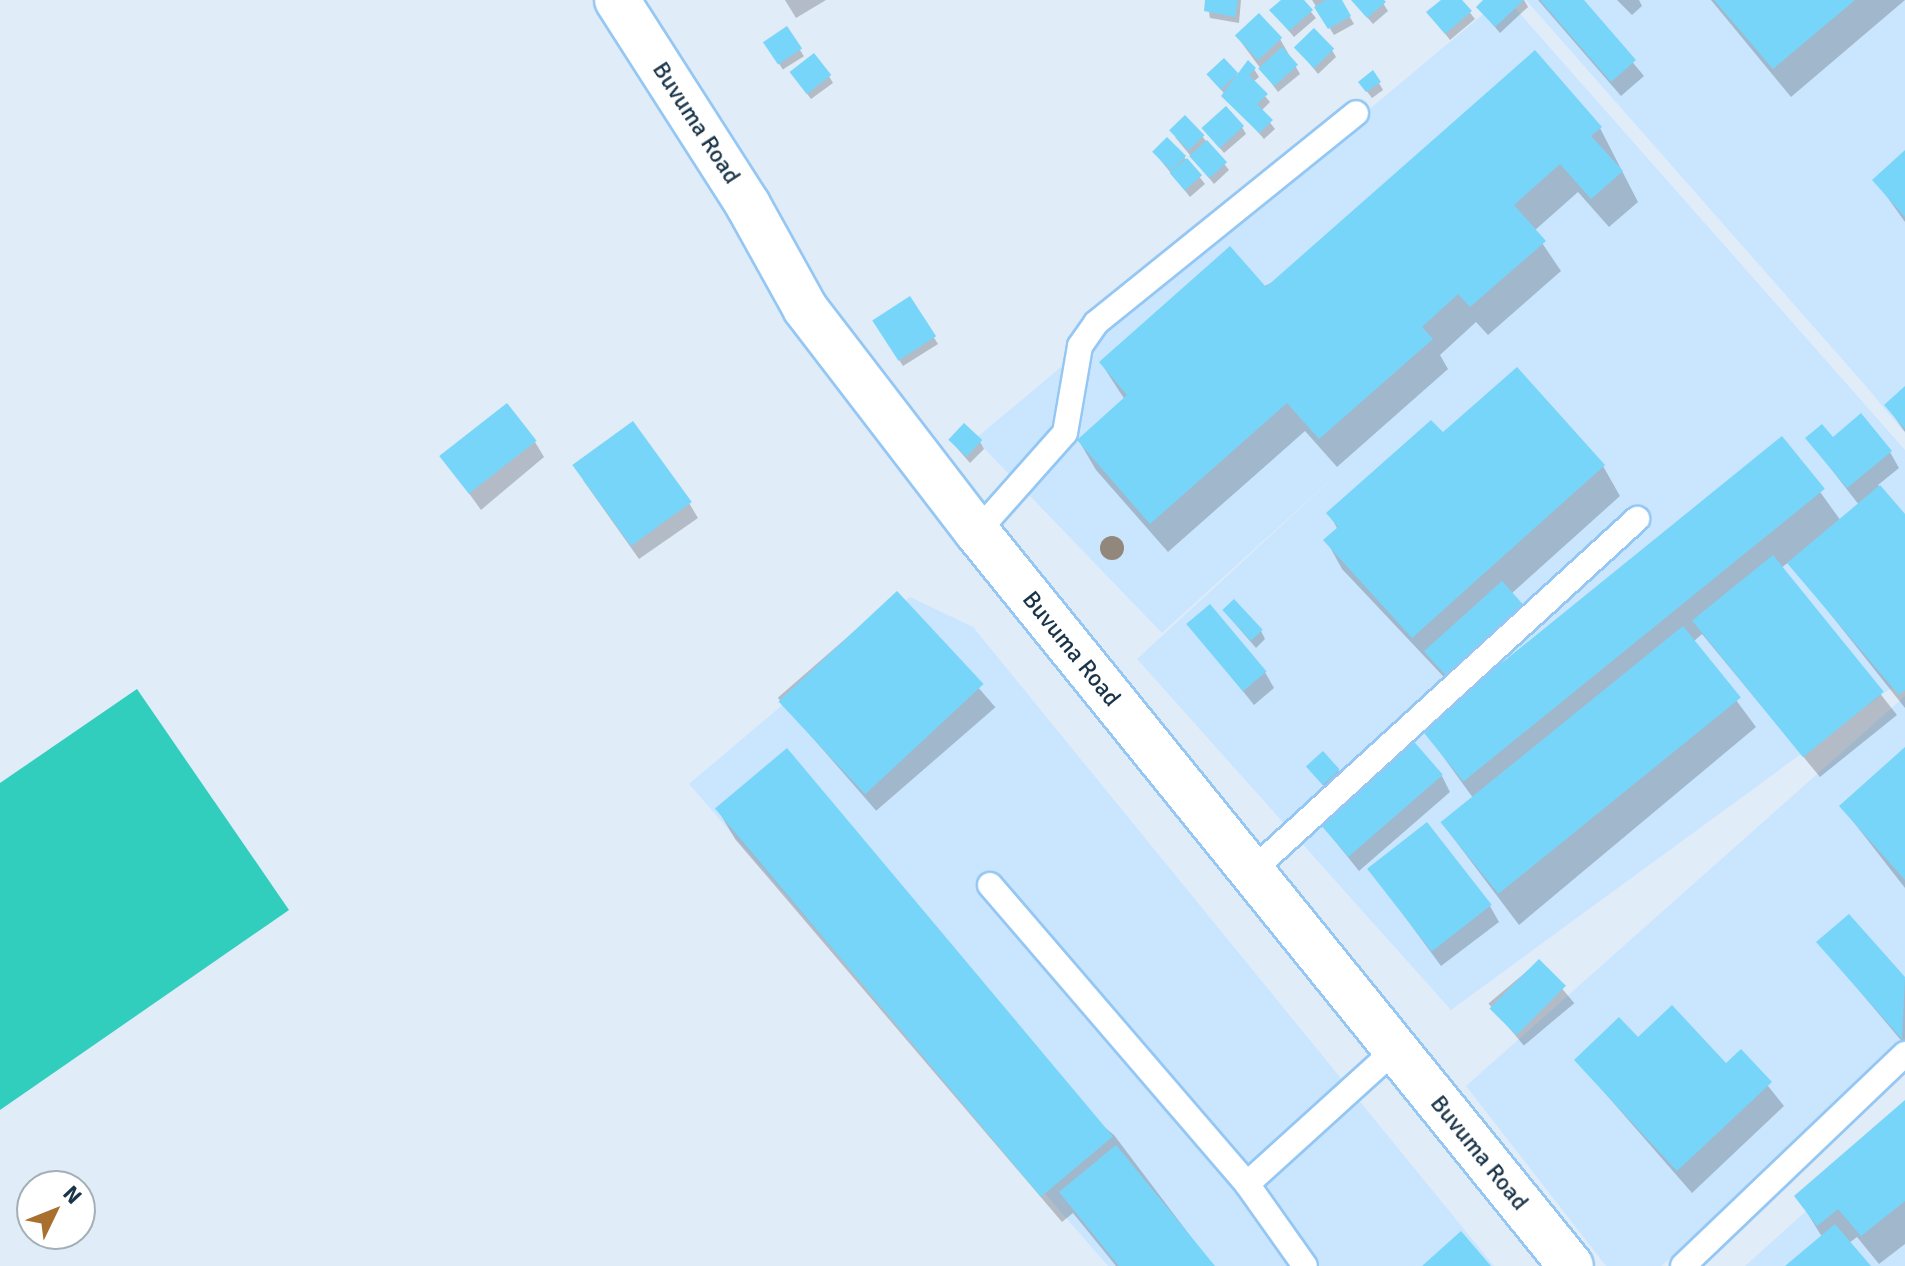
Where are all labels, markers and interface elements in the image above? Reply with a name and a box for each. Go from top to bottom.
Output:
street label: Buvuma Road [646,57,746,189]
street label: Buvuma Road [1016,586,1126,712]
street label: Buvuma Road [1424,1090,1534,1216]
north arrow [16,1170,96,1250]
text: N [57,1180,88,1209]

